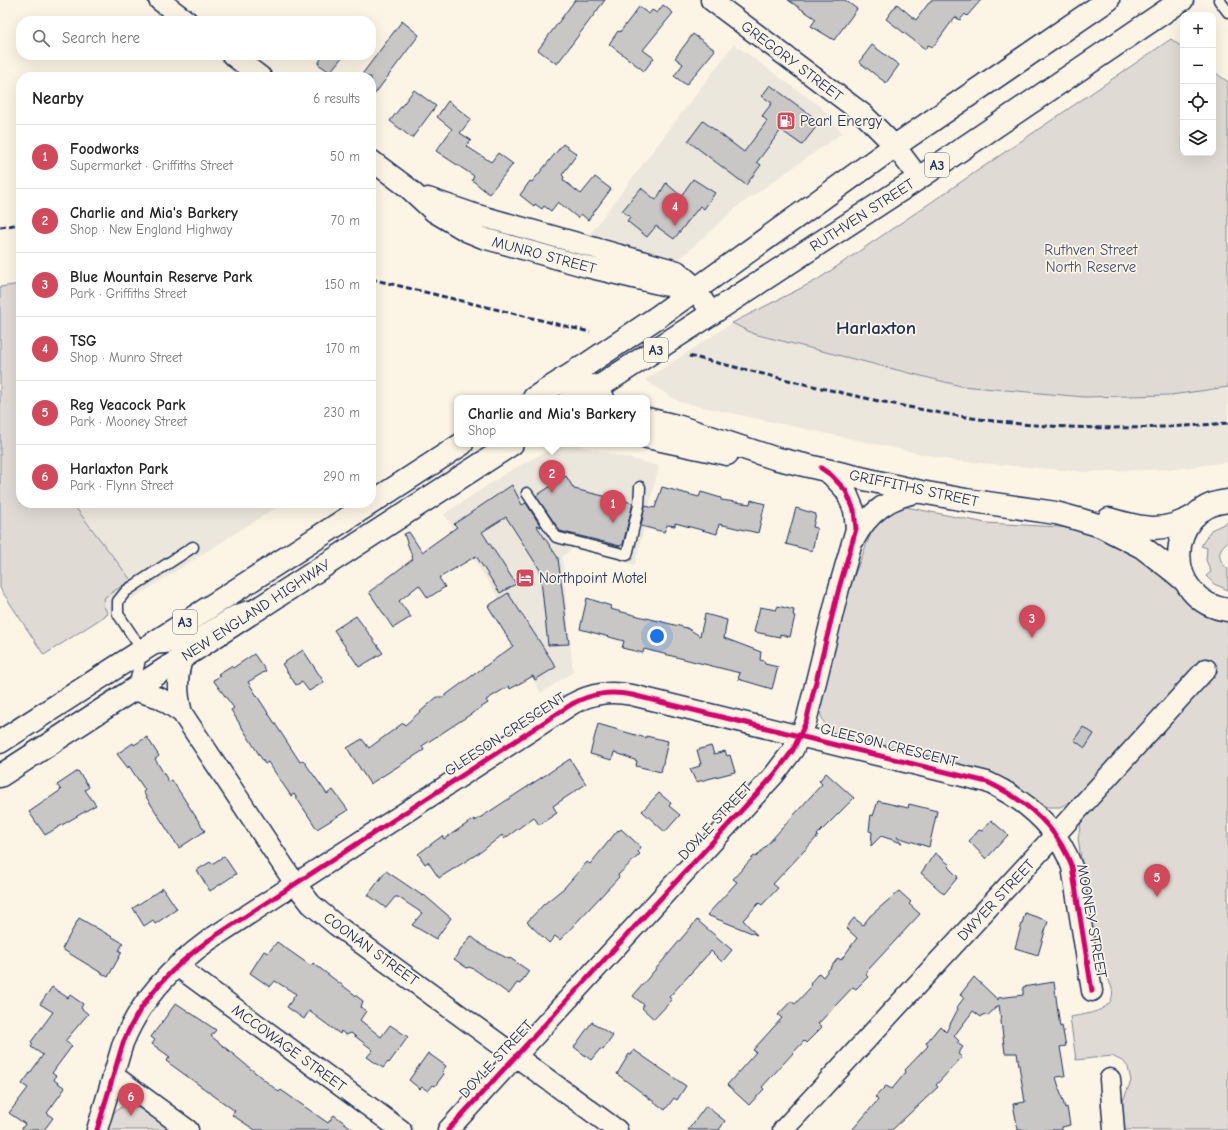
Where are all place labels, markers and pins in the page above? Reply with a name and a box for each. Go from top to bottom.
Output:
fuel station icon: Pearl Energy [775,110,797,132]
place label: Pearl Energy [800,112,883,130]
pin: 4 [662,193,688,226]
pin: 2 [539,460,565,493]
pin: 1 [600,490,626,523]
hotel icon: Northpoint Motel [514,567,536,589]
place label: Northpoint Motel [539,569,647,587]
pin: 3 [1019,605,1045,638]
pin: 5 [1144,864,1170,897]
pin: 6 [118,1083,144,1116]

